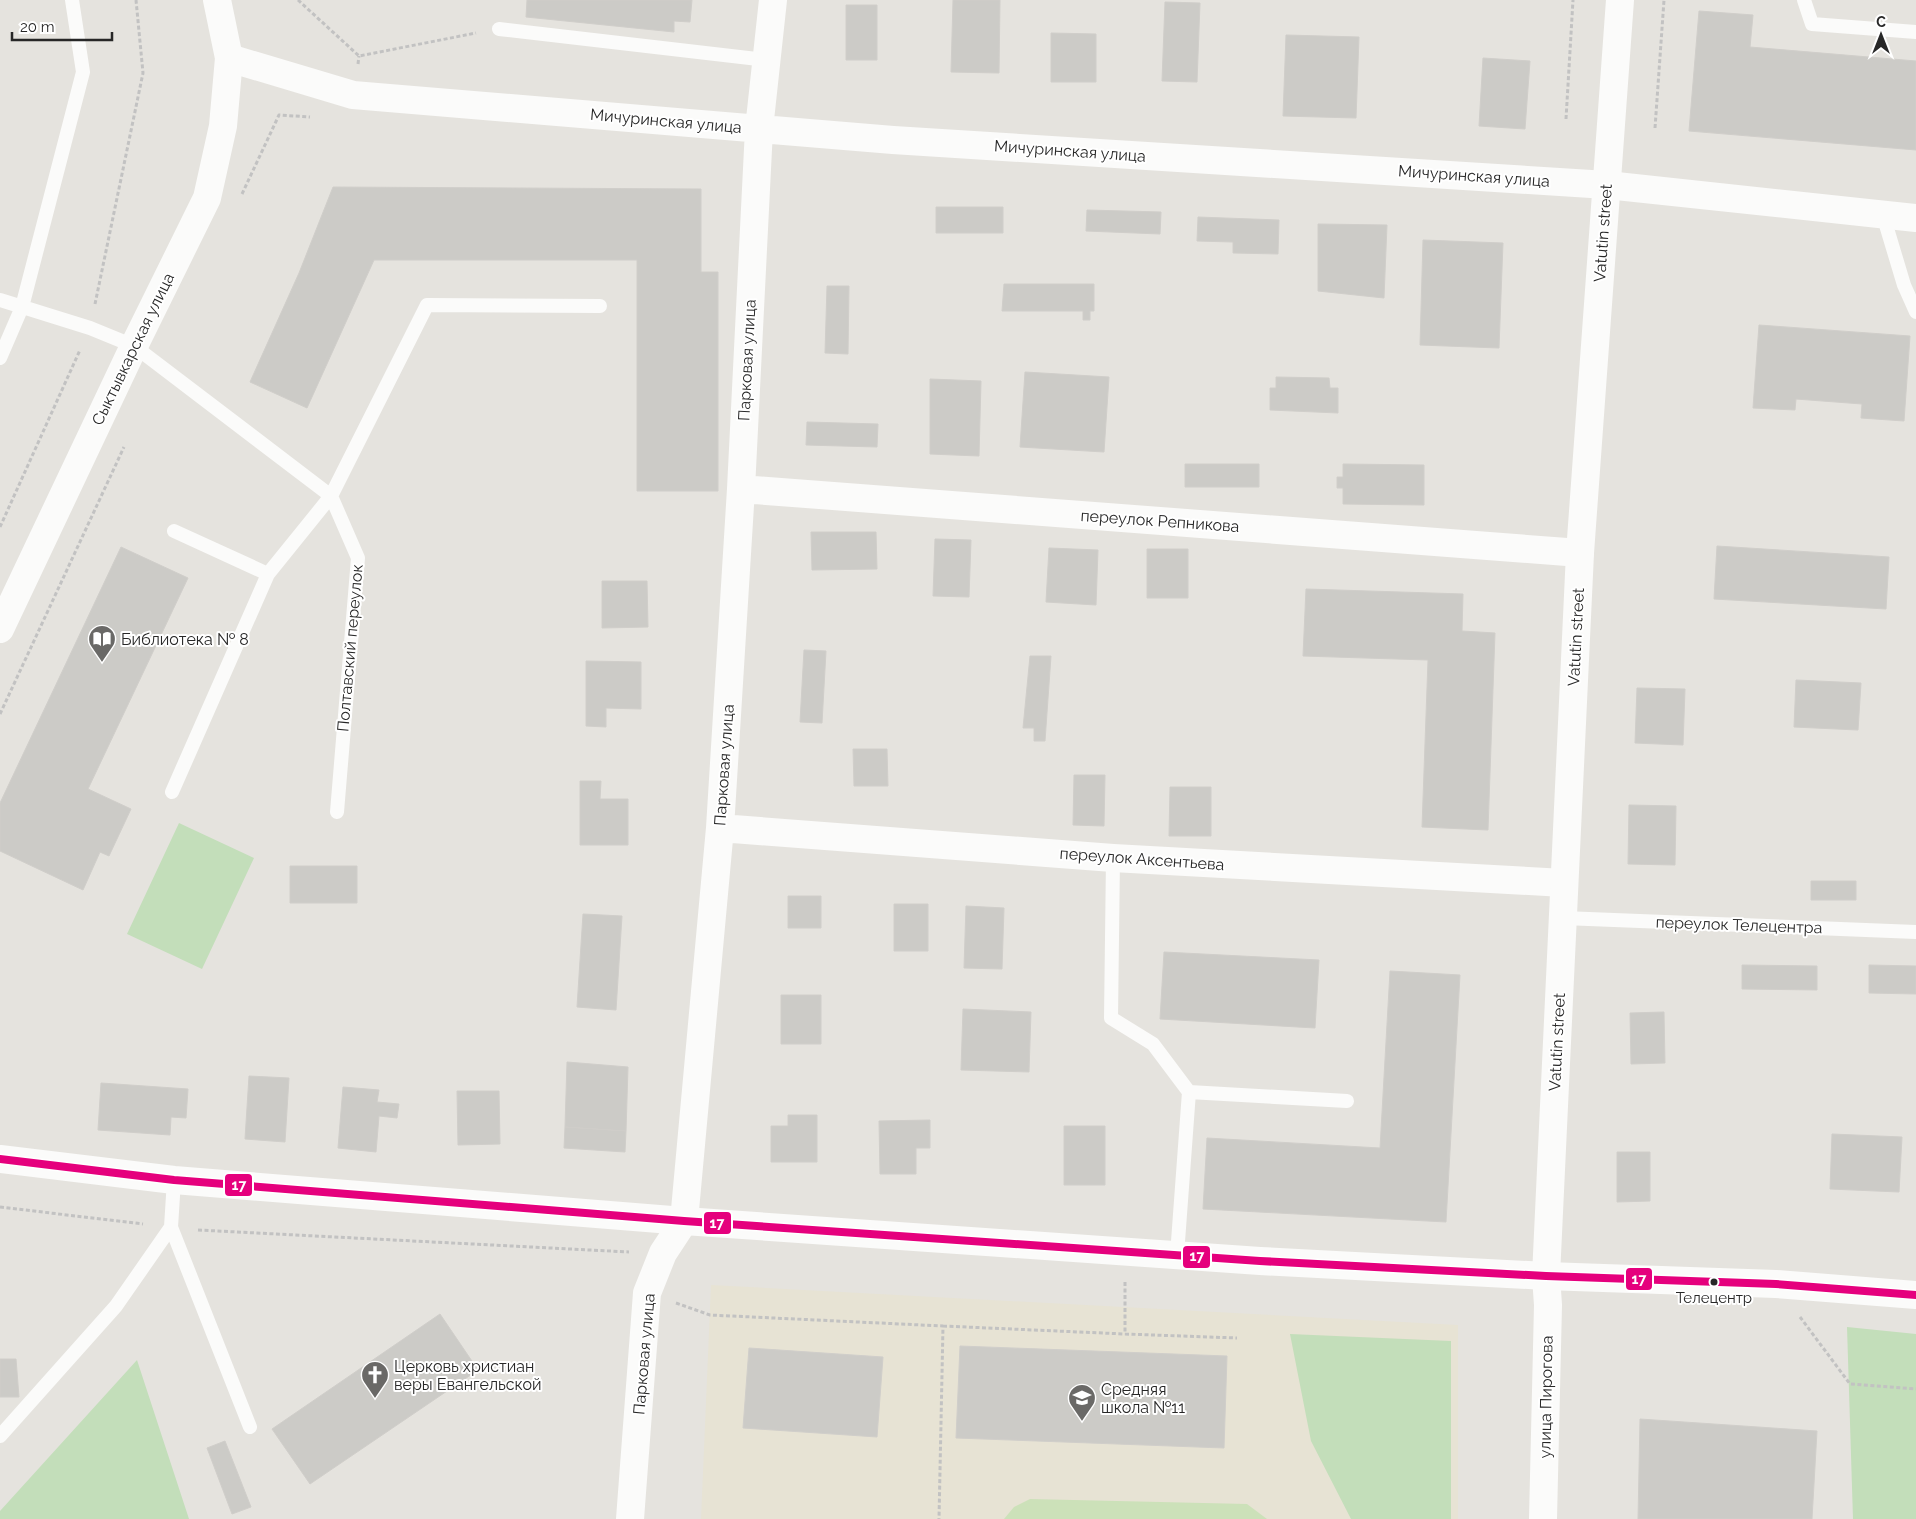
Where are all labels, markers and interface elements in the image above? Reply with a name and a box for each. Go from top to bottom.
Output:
scale bar [12,10,112,42]
north arrow [1856,10,1906,60]
text: С [1876,14,1886,30]
text: 20 m [20,18,55,36]
street label: Мичуринская улица [589,105,743,137]
street label: Мичуринская улица [993,136,1147,166]
street label: Мичуринская улица [1397,161,1551,191]
street label: Vatutin street [1590,183,1616,283]
street label: Сыктывкарская улица [88,270,178,428]
street label: Парковая улица [734,299,760,421]
street label: переулок Репникова [1080,506,1240,536]
street label: Полтавский переулок [333,563,367,733]
street label: Vatutin street [1564,587,1588,687]
library icon: Библиотека № 8 [87,624,117,663]
place label: Библиотека № 8 [121,630,249,649]
street label: Парковая улица [710,704,738,826]
street label: переулок Аксентьева [1059,844,1225,874]
street label: переулок Телецентра [1655,913,1823,937]
street label: Vatutin street [1545,992,1569,1092]
line badge: 17 [224,1173,253,1197]
text: 17 [232,1177,247,1193]
line badge: 17 [703,1211,732,1235]
text: 17 [710,1215,725,1231]
line badge: 17 [1182,1245,1211,1269]
text: 17 [1190,1248,1205,1264]
line badge: 17 [1625,1267,1653,1291]
text: 17 [1632,1271,1647,1287]
marker: Телецентр [1709,1277,1719,1287]
place label: Телецентр [1676,1289,1752,1307]
street label: Парковая улица [629,1292,659,1416]
street label: улица Пирогова [1535,1335,1557,1459]
place label: Церковь христиан веры Евангельской [394,1357,542,1394]
church icon: Церковь христиан веры Евангельской [360,1360,390,1399]
place label: Средняя школа №11 [1101,1380,1185,1417]
school or university icon: Средняя школа №11 [1067,1383,1097,1422]

